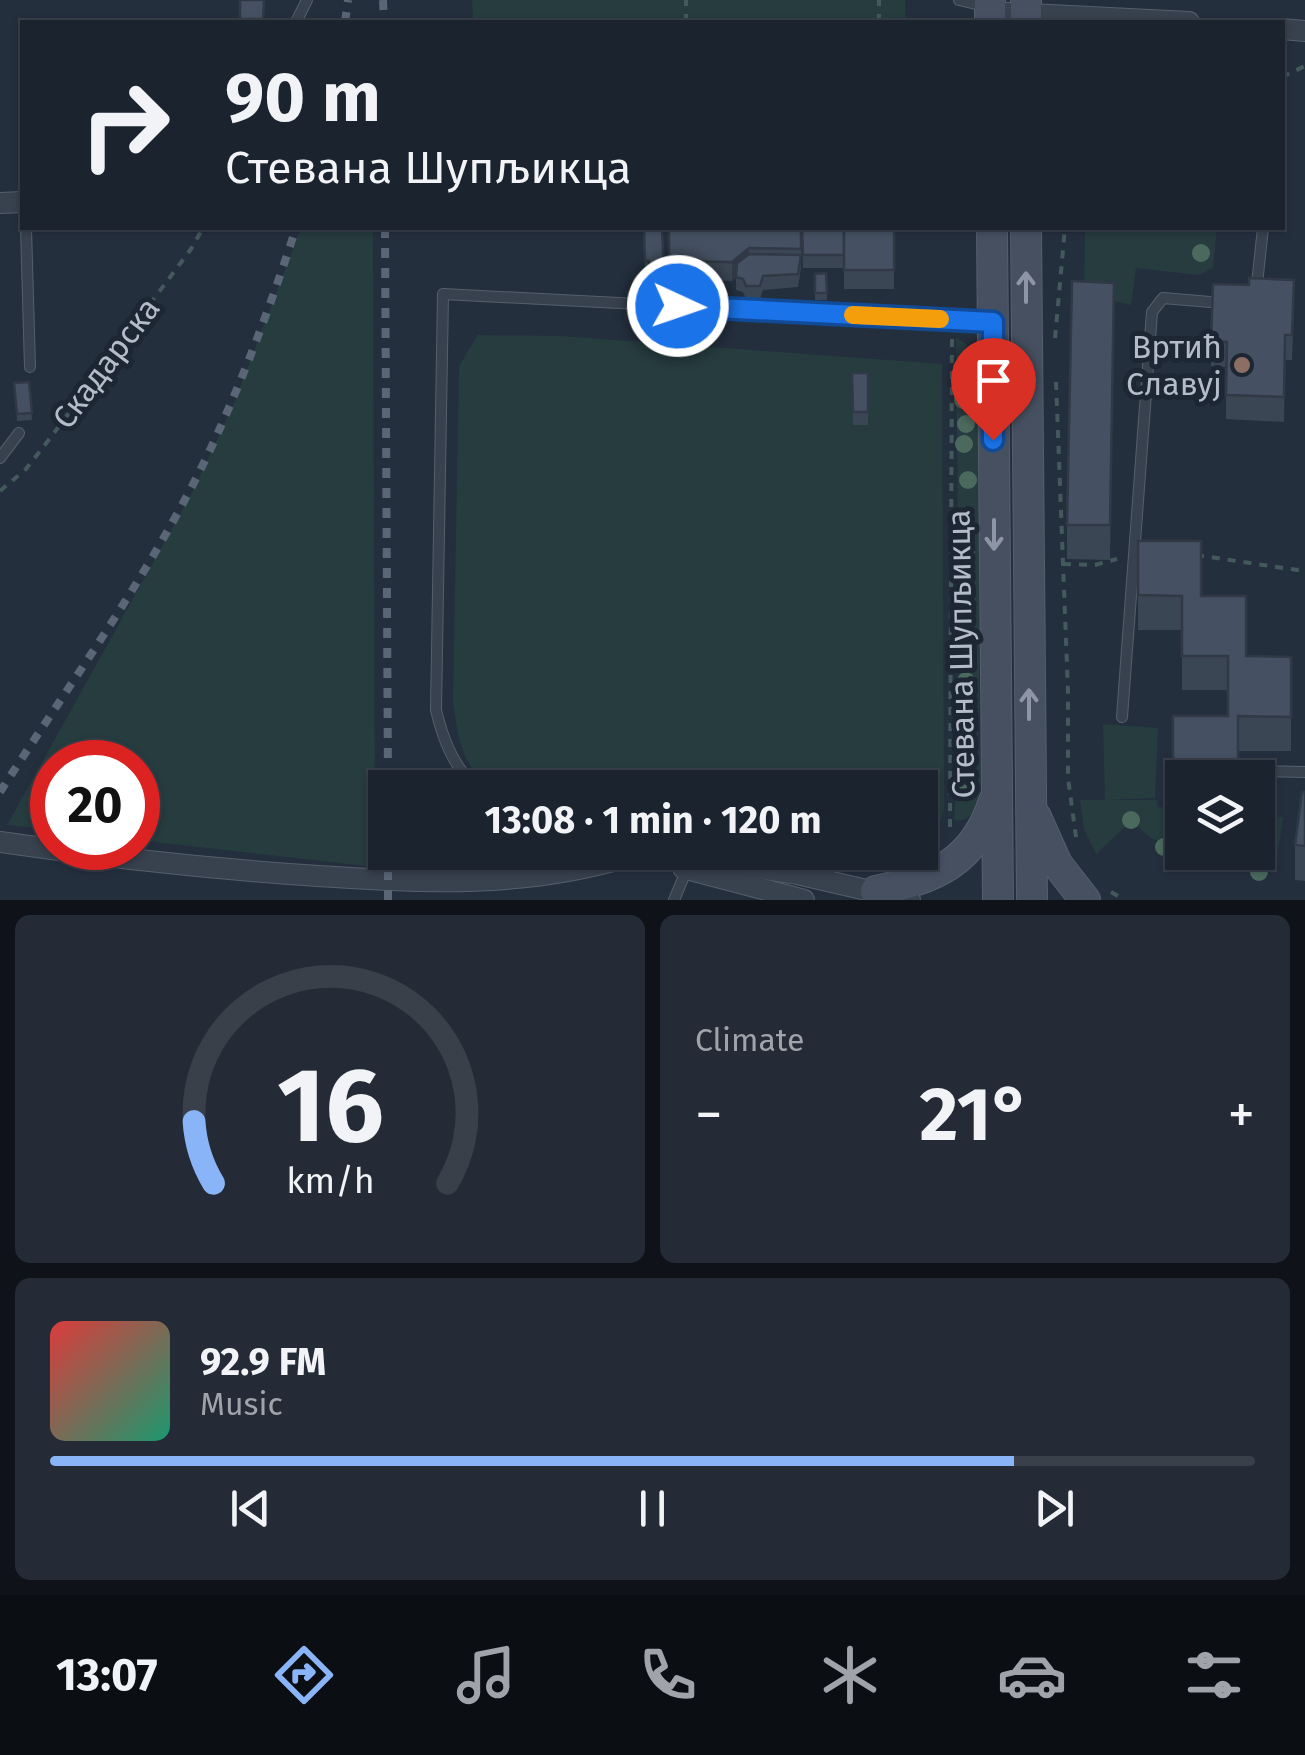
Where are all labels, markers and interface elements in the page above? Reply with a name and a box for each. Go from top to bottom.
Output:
text: 90 m [225,56,381,140]
icon: right [60,60,190,190]
text: Стевана Шупљикца [225,141,631,195]
position arrow [626,254,730,358]
one-way arrow [1016,272,1036,304]
street label: Скадарска [44,290,168,436]
place label: Вртић Славуј [1126,328,1222,403]
pin [951,338,1036,441]
icon: arrive [966,353,1021,408]
marker: Вртић Славуј [1231,354,1253,376]
street label: Стевана Шупљикца [939,509,983,799]
one-way arrow [984,518,1004,550]
one-way arrow [1020,688,1038,720]
speed limit sign: 20 [30,740,160,870]
map controls [1165,760,1275,870]
button: layers [1165,760,1275,870]
text: 13:08 · 1 min · 120 m [484,797,822,843]
text: Climate [695,1021,804,1059]
text: 16 [277,1044,383,1169]
text: 21° [920,1070,1031,1160]
text: − [695,1082,723,1148]
text: + [1228,1082,1255,1148]
text: km/h [286,1160,374,1202]
text: 92.9 FM [200,1339,326,1385]
text: Music [200,1385,283,1423]
icon: previous [223,1481,278,1536]
icon: pause [625,1481,680,1536]
icon: next [1027,1481,1082,1536]
icon: directions [269,1640,339,1710]
icon: music [451,1640,521,1710]
icon: phone [633,1640,703,1710]
icon: climate [815,1640,885,1710]
icon: car [997,1640,1067,1710]
icon: filters [1179,1640,1249,1710]
text: 13:07 [56,1648,158,1702]

